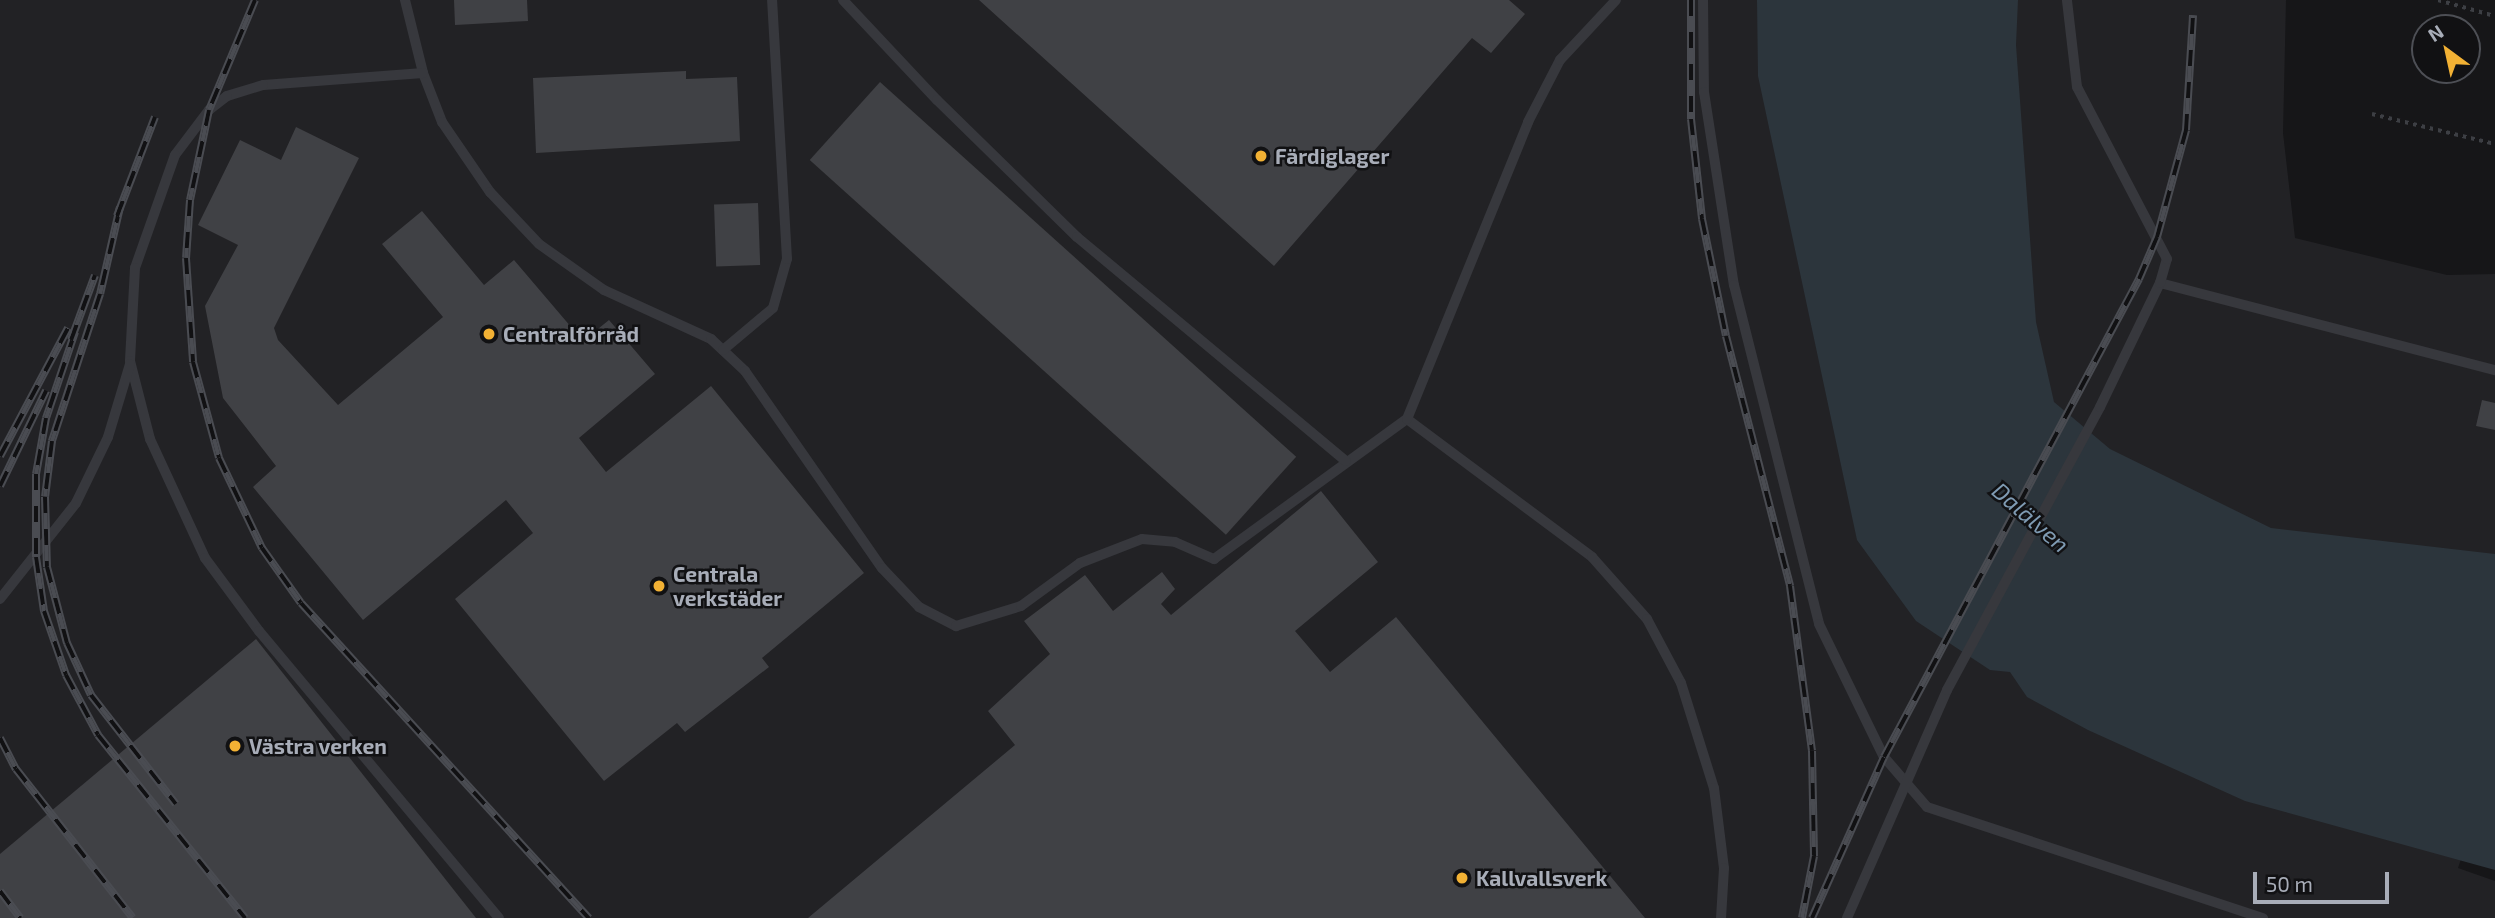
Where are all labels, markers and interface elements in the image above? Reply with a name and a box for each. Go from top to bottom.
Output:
north arrow [2411,14,2481,84]
text: N [2423,19,2447,46]
place label: Färdiglager [1275,143,1389,169]
marker: Färdiglager [1253,148,1269,164]
place label: Centralförråd [503,321,639,347]
marker: Centralförråd [481,326,497,342]
water label: Dalälven [1987,476,2075,558]
place label: Centrala verkstäder [673,561,782,611]
marker: Centrala verkstäder [651,578,667,594]
place label: Västra verken [249,733,387,759]
marker: Västra verken [227,738,243,754]
scale bar [2257,858,2394,902]
place label: Kallvallsverk [1476,865,1607,891]
marker: Kallvallsverk [1454,870,1470,886]
text: 50 m [2266,871,2313,896]

